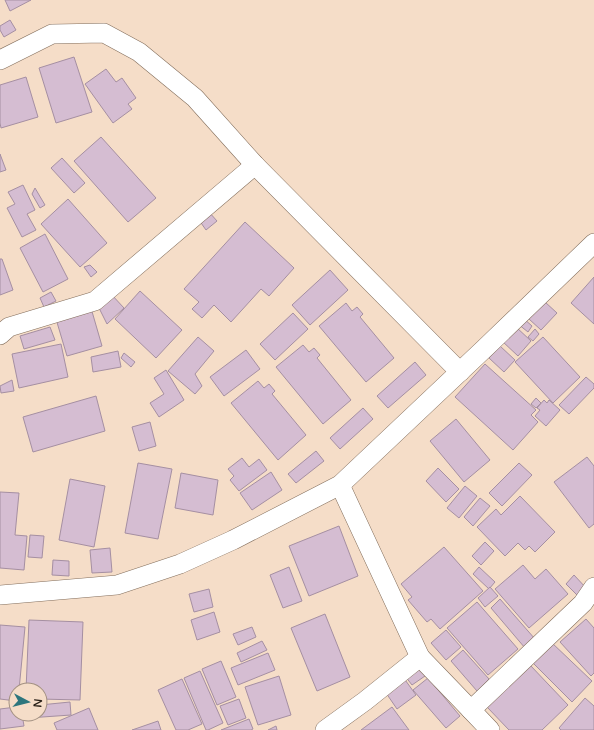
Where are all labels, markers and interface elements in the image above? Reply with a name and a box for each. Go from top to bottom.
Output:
north arrow [8,682,48,722]
text: N [30,698,44,708]

